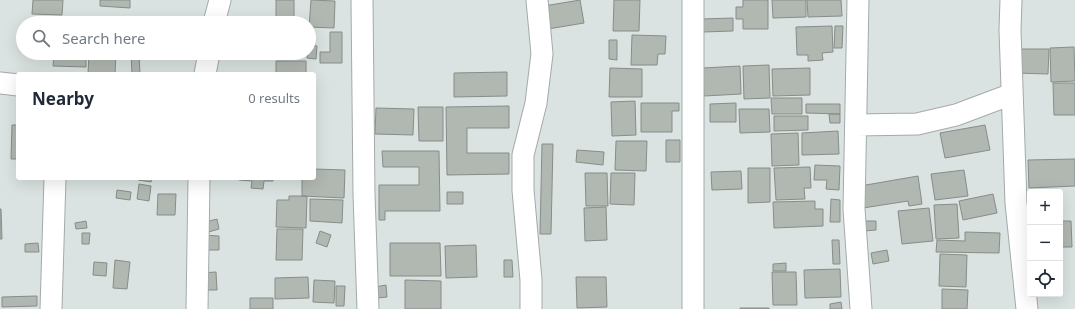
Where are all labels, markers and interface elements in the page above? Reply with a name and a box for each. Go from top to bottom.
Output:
search box [16,16,316,60]
icon: search [30,27,52,49]
text: Search here [62,28,145,48]
text: Nearby [32,87,94,110]
text: 0 results [248,89,300,107]
map controls [1027,189,1063,297]
button: + [1027,189,1063,225]
button: − [1027,225,1063,261]
button: locate [1027,261,1063,297]

